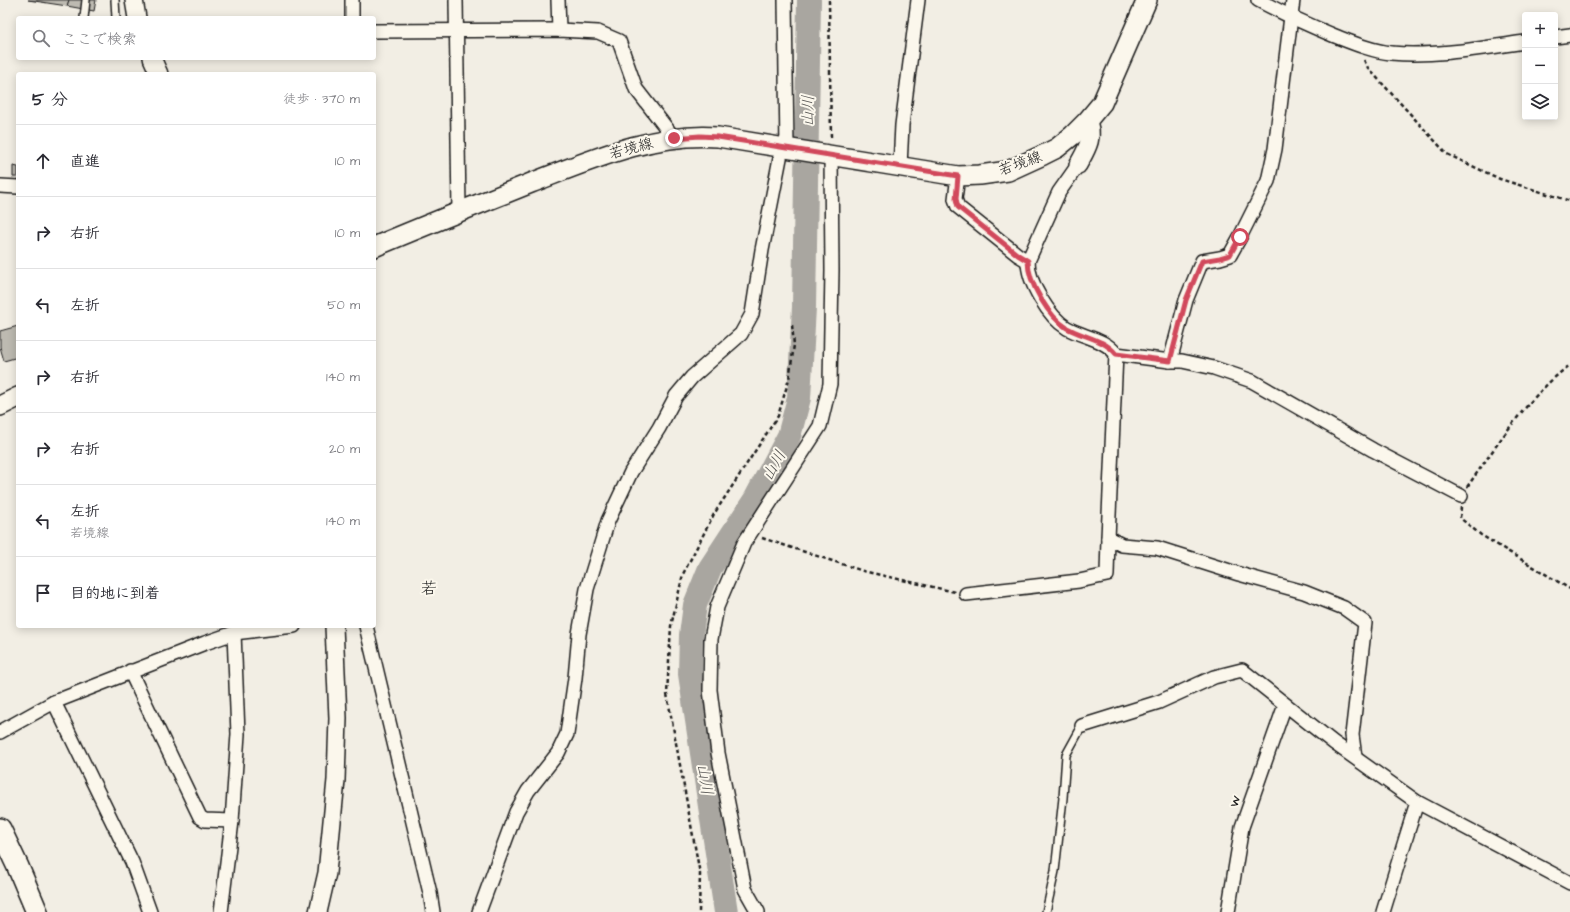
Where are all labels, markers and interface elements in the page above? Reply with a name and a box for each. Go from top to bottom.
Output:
map controls [1522,12,1558,120]
button: + [1522,12,1558,48]
search box [16,16,376,60]
icon: search [30,27,52,49]
text: ここで検索 [62,29,137,50]
button: − [1522,48,1558,84]
button: layers [1522,84,1558,120]
text: 5 分 [32,88,68,112]
text: 徒歩 · 370 m [284,90,360,108]
water label: 山川 [797,95,819,127]
route end [665,129,683,147]
street label: 若境線 [607,133,656,164]
street label: 若境線 [995,146,1045,181]
icon: ahead [32,150,54,172]
text: 直進 [70,151,100,172]
text: 10 m [335,152,360,170]
icon: right [32,222,54,244]
text: 右折 [70,223,100,244]
text: 10 m [335,224,360,242]
route start [1231,228,1249,246]
icon: left [32,294,54,316]
text: 左折 [70,295,100,316]
text: 50 m [327,296,360,314]
icon: right [32,366,54,388]
text: 右折 [70,367,100,388]
text: 140 m [326,368,360,386]
icon: right [32,438,54,460]
text: 右折 [70,439,100,460]
text: 20 m [329,440,360,458]
water label: 山川 [756,446,791,485]
text: 左折 [70,501,100,522]
icon: left [32,510,54,532]
text: 140 m [326,512,360,530]
text: 若境線 [70,524,109,542]
district label: 若 [421,577,438,601]
icon: arrive [32,582,54,604]
text: 目的地に到着 [70,583,160,604]
water label: 山川 [692,762,718,797]
street label: w [1223,792,1246,810]

